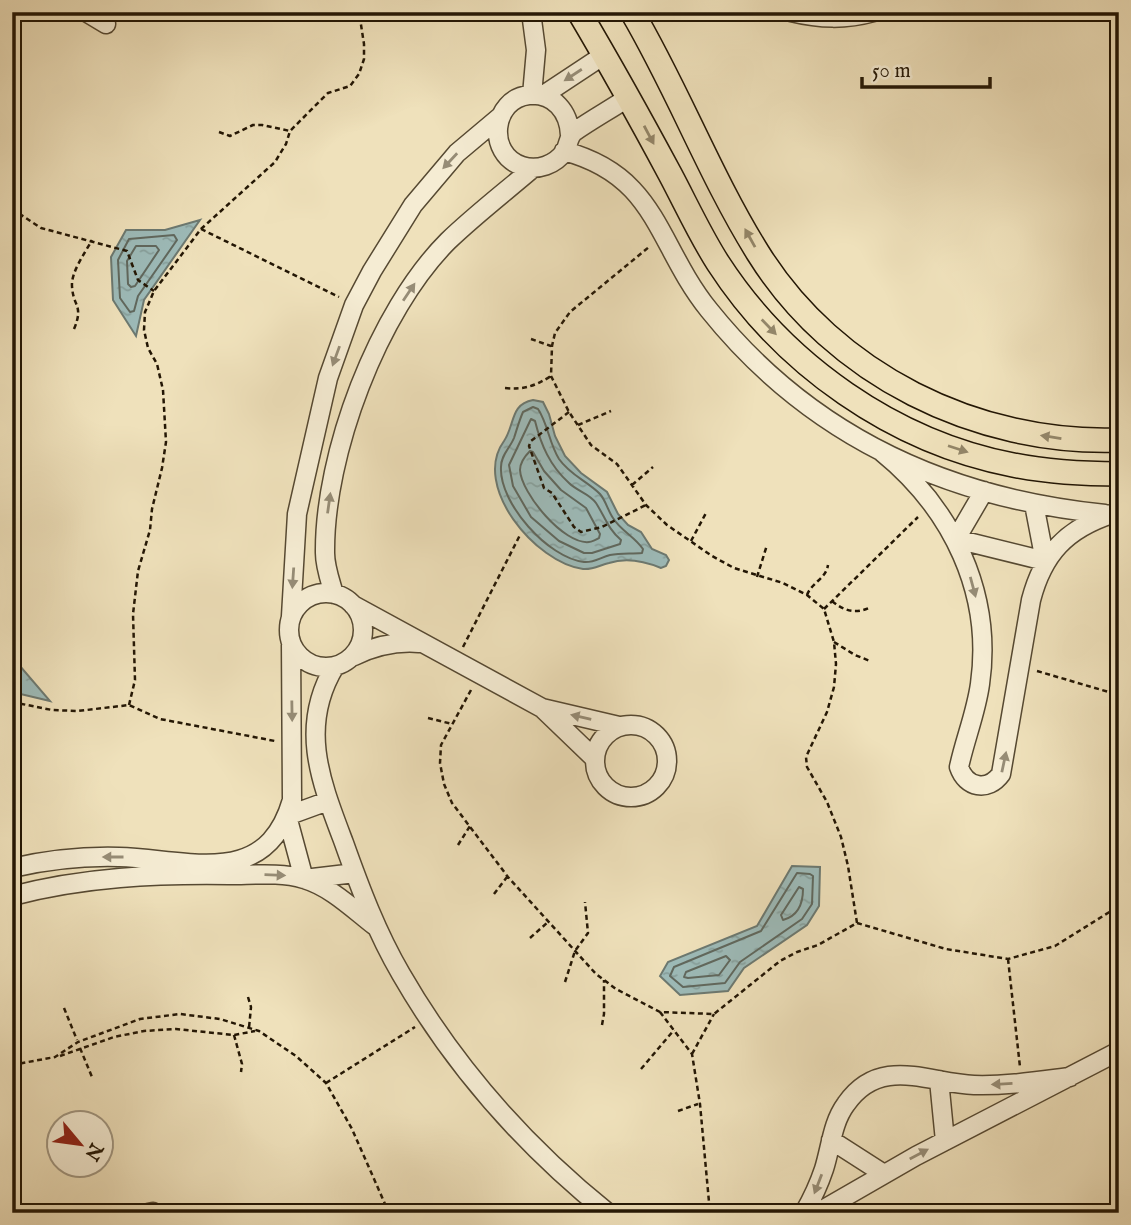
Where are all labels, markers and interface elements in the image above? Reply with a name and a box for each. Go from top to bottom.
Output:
scale bar [862,46,989,90]
text: 50 m [872,58,911,85]
one-way arrow [563,69,583,82]
one-way arrow [644,125,655,145]
one-way arrow [442,152,458,169]
one-way arrow [744,228,756,247]
one-way arrow [403,282,416,302]
one-way arrow [761,319,778,336]
one-way arrow [330,345,341,366]
one-way arrow [1040,431,1062,442]
one-way arrow [948,445,969,455]
one-way arrow [324,492,335,514]
one-way arrow [287,568,298,590]
one-way arrow [968,576,979,598]
one-way arrow [286,700,298,722]
one-way arrow [570,711,592,722]
one-way arrow [998,751,1009,773]
one-way arrow [102,851,124,863]
one-way arrow [264,869,286,881]
one-way arrow [990,1079,1012,1090]
north arrow [46,1110,116,1180]
text: N [78,1137,108,1165]
one-way arrow [909,1149,929,1160]
one-way arrow [812,1174,823,1195]

